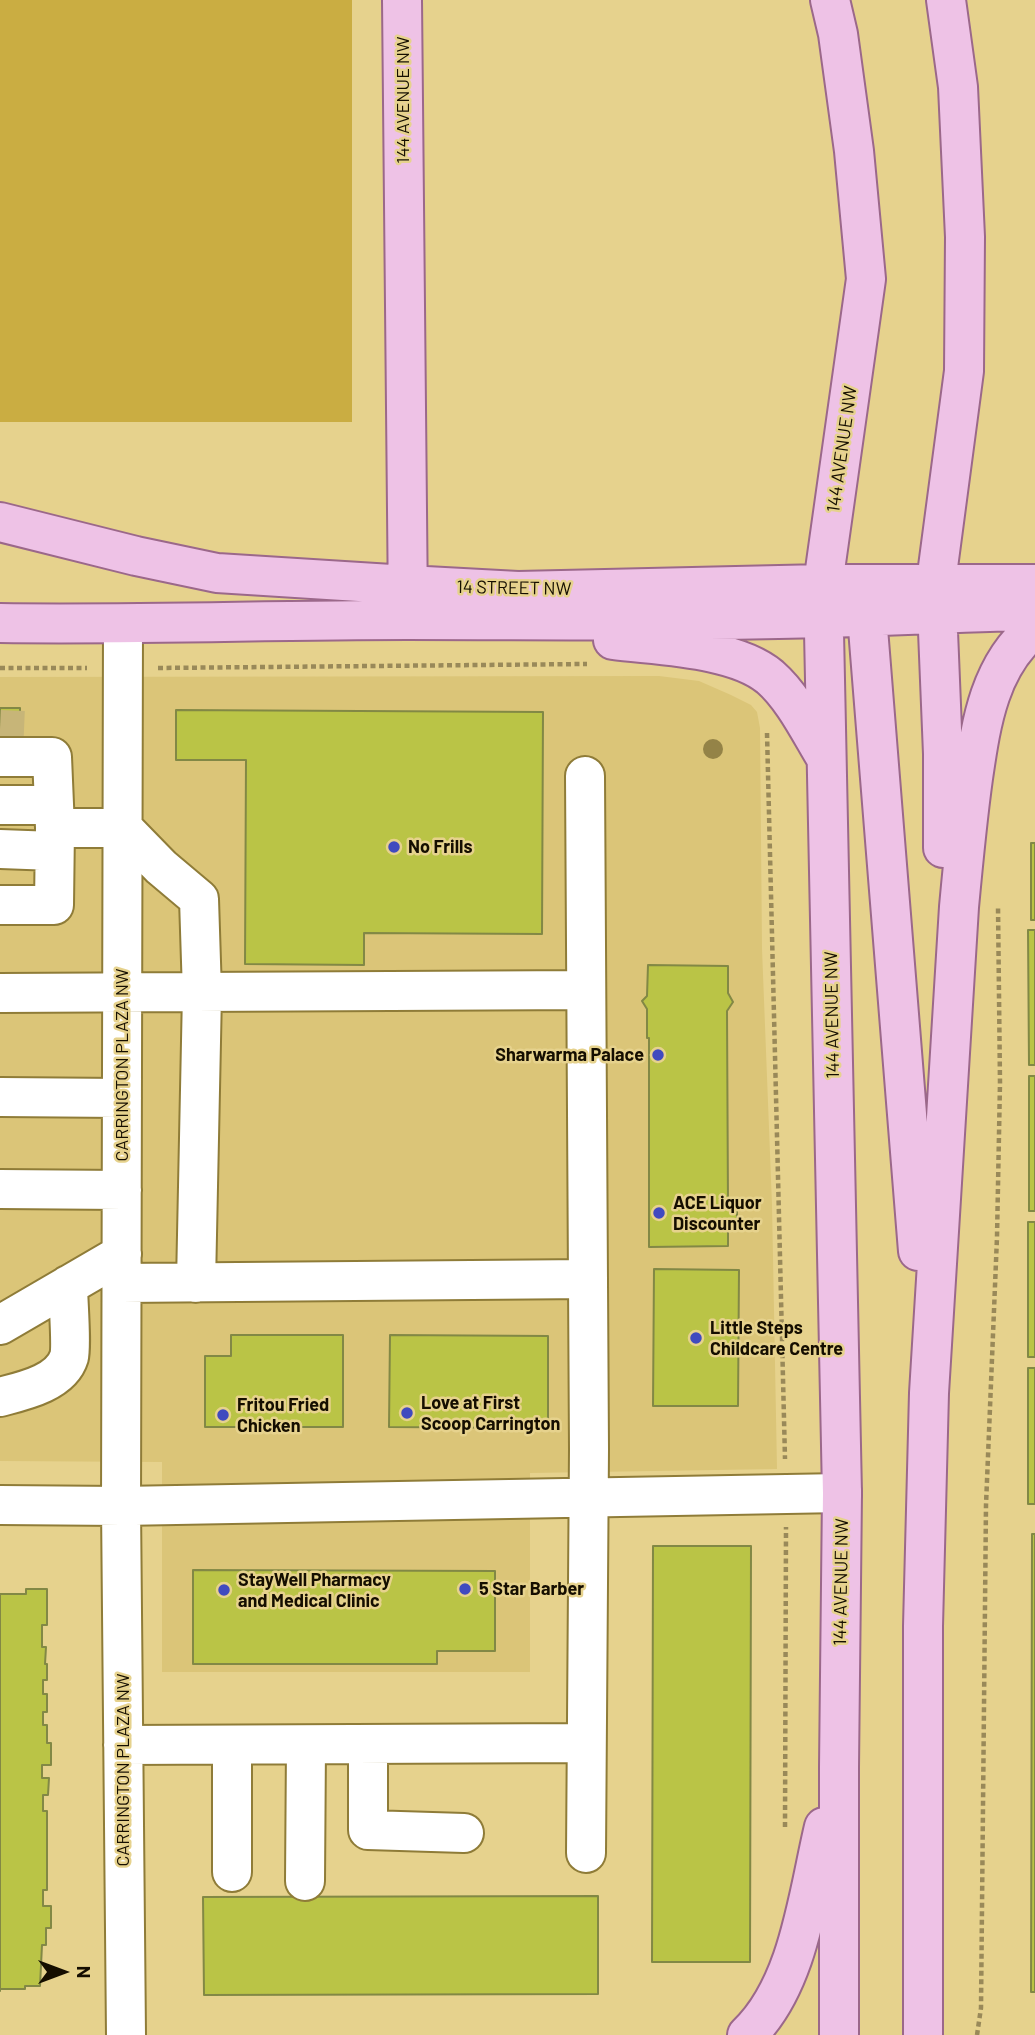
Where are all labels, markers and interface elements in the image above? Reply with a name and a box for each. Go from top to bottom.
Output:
street label: 144 AVENUE NW [392,36,414,164]
street label: 144 AVENUE NW [822,384,862,514]
street label: 14 STREET NW [456,576,572,600]
place label: No Frills [408,836,472,858]
marker: No Frills [386,839,402,855]
street label: 144 AVENUE NW [820,951,844,1079]
street label: CARRINGTON PLAZA NW [111,968,133,1162]
place label: Sharwarma Palace [495,1044,644,1066]
marker: Sharwarma Palace [650,1047,666,1063]
place label: ACE Liquor Discounter [673,1192,762,1234]
marker: ACE Liquor Discounter [651,1205,667,1221]
place label: Little Steps Childcare Centre [710,1317,843,1360]
marker: Little Steps Childcare Centre [688,1330,704,1346]
place label: Love at First Scoop Carrington [421,1392,560,1434]
place label: Fritou Fried Chicken [237,1394,329,1436]
marker: Love at First Scoop Carrington [399,1405,415,1421]
marker: Fritou Fried Chicken [215,1407,231,1423]
street label: 144 AVENUE NW [829,1518,853,1646]
place label: StayWell Pharmacy and Medical Clinic [238,1569,391,1612]
place label: 5 Star Barber [479,1578,584,1600]
marker: 5 Star Barber [457,1581,473,1597]
marker: StayWell Pharmacy and Medical Clinic [216,1582,232,1598]
street label: CARRINGTON PLAZA NW [112,1673,134,1867]
north arrow [28,1937,98,2007]
text: N [73,1966,96,1978]

